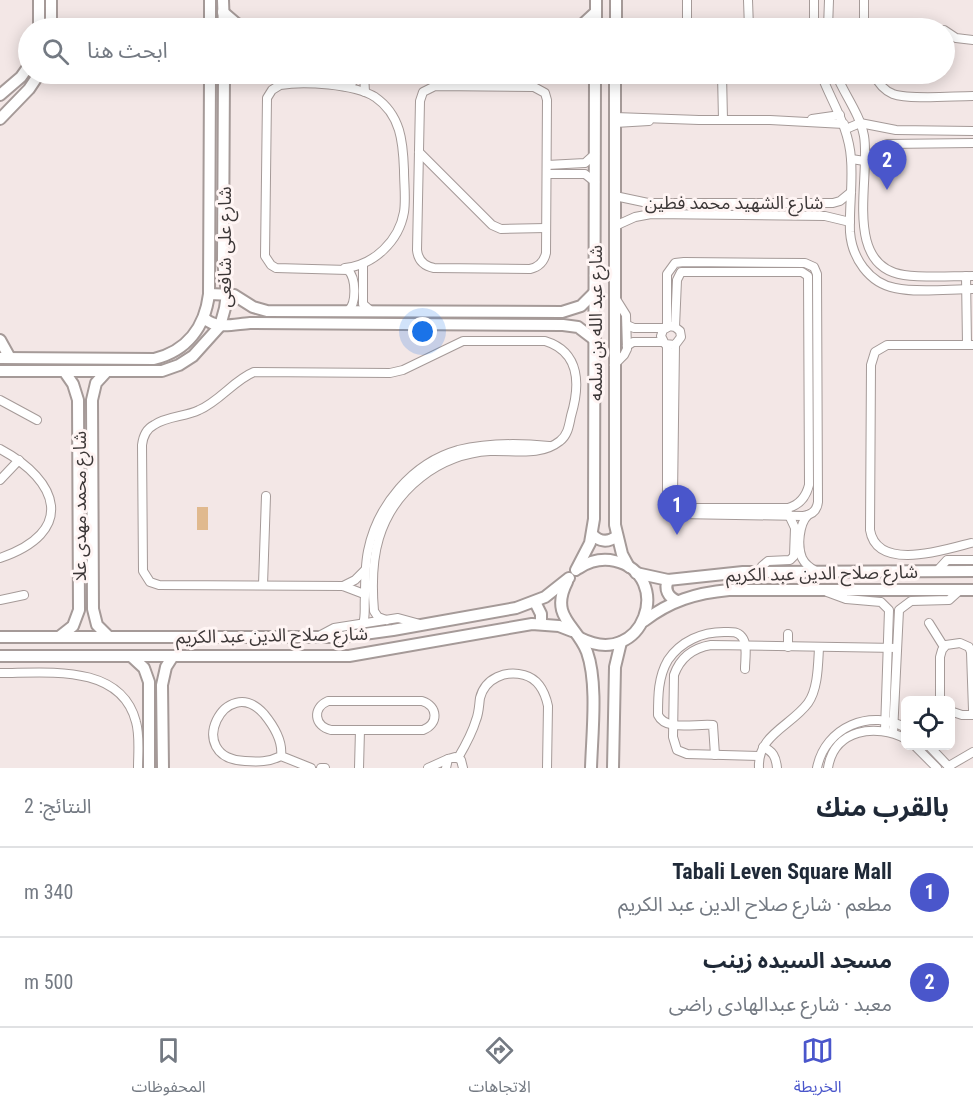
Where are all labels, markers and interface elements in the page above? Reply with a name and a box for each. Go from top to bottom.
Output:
search box [18,18,955,84]
icon: search [39,35,72,68]
text: ابحث هنا [87,38,168,63]
pin: 2 [868,140,906,190]
street label: شارع على شافعى [214,186,239,308]
street label: شارع الشهيد محمد فطين [645,192,823,217]
street label: شارع عبد الله بن سلمه [585,245,610,401]
your location [408,317,437,346]
street label: شارع محمد مهدى علا [69,431,94,581]
pin: 1 [658,486,696,535]
street label: شارع صلاح الدين عبد الكريم [726,561,918,589]
street label: شارع صلاح الدين عبد الكريم [176,623,368,651]
map controls [901,696,955,750]
button: locate [901,696,955,750]
text: بالقرب منك [816,792,949,822]
text: النتائج: 2 [24,794,92,818]
text: Tabali Leven Square Mall [672,859,892,884]
text: 340 m [24,880,73,904]
text: 1 [924,880,935,904]
text: مطعم · شارع صلاح الدين عبد الكريم [618,892,892,916]
text: مسجد السيده زينب [703,948,892,973]
text: 500 m [24,970,73,994]
text: 2 [924,970,935,994]
text: معبد · شارع عبدالهادى راضى [669,992,892,1016]
tab: المحفوظات [131,1034,206,1104]
tab: الاتجاهات [468,1034,531,1104]
tab: الخريطة [794,1034,842,1104]

